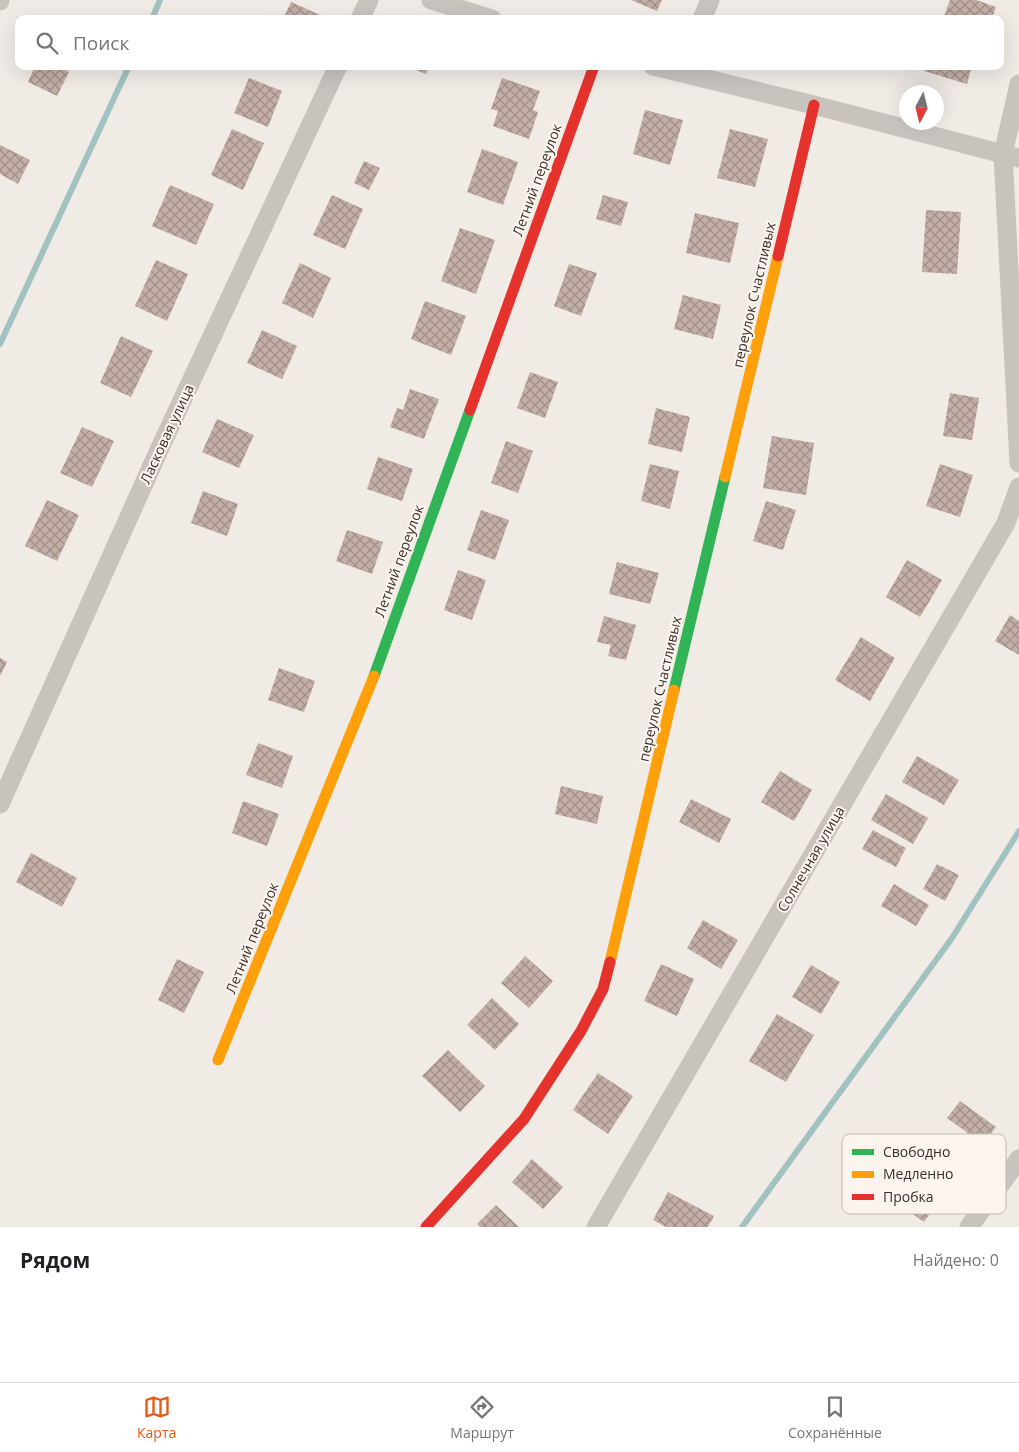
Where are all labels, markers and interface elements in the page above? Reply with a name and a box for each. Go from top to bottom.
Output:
search box [15,15,1004,70]
icon: search [33,29,61,57]
text: Поиск [73,30,129,56]
north arrow [899,85,944,130]
street label: Летний переулок [507,120,566,239]
street label: переулок Счастливых [728,220,780,369]
street label: Ласковая улица [135,381,198,487]
street label: Летний переулок [369,501,428,620]
street label: переулок Счастливых [634,614,686,763]
street label: Солнечная улица [773,802,849,915]
street label: Летний переулок [221,879,283,996]
legend [842,1134,1006,1214]
text: Свободно [883,1142,950,1161]
text: Медленно [883,1164,954,1183]
text: Пробка [883,1187,934,1206]
text: Рядом [20,1246,90,1274]
text: Найдено: 0 [913,1249,999,1271]
tab: Карта [137,1393,176,1442]
tab: Маршрут [450,1393,514,1442]
tab: Сохранённые [788,1393,882,1442]

